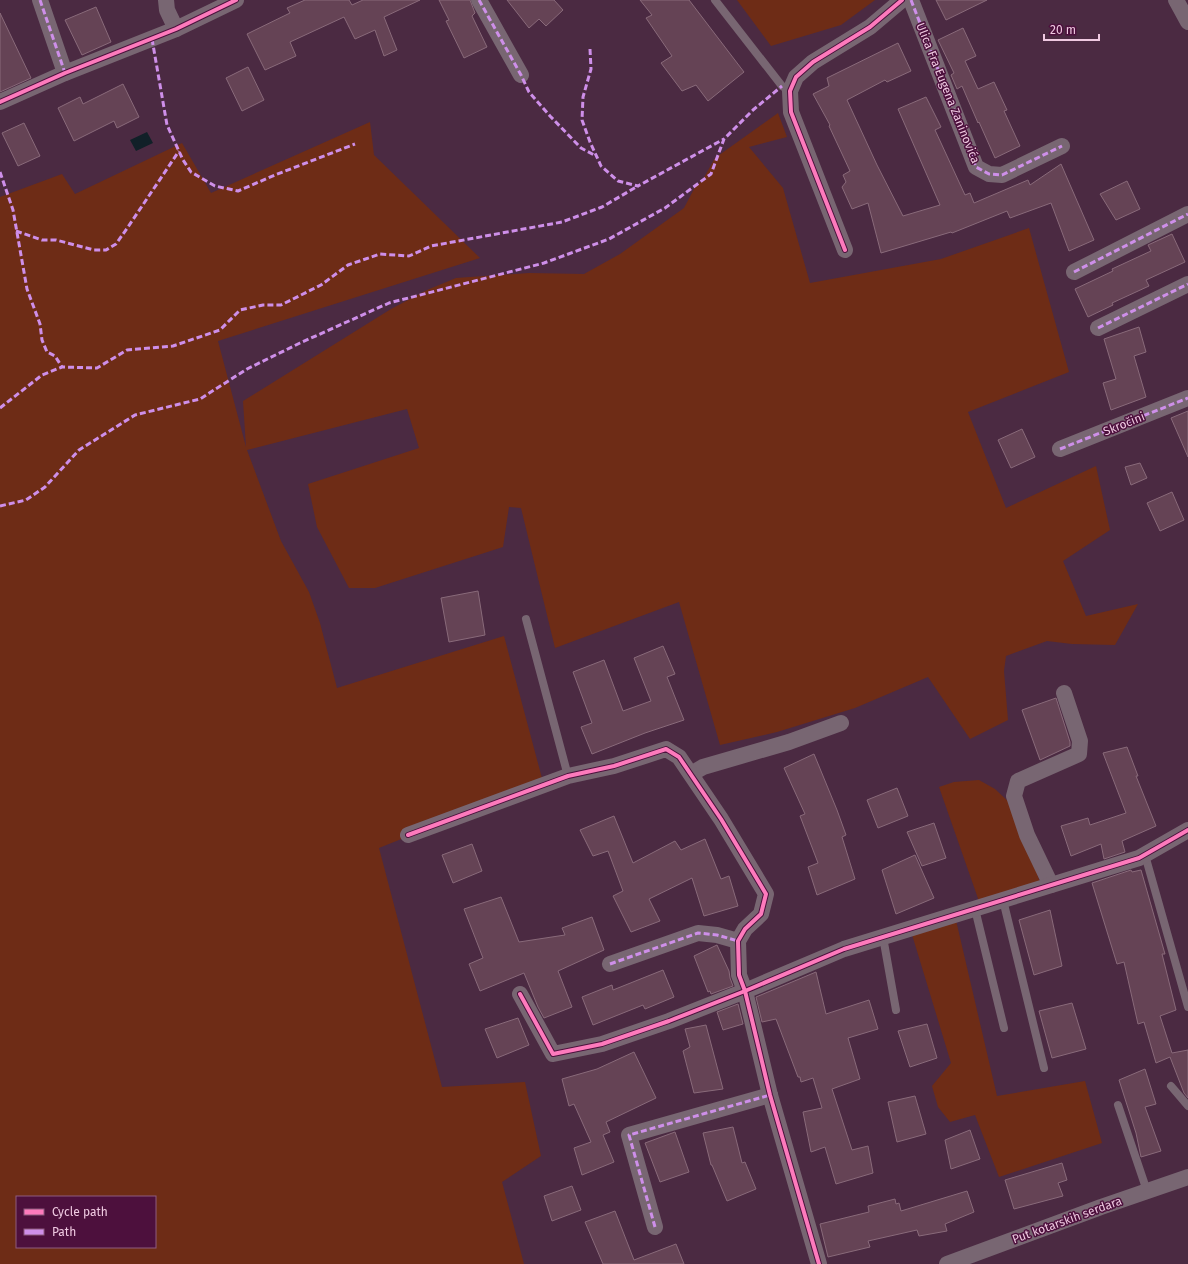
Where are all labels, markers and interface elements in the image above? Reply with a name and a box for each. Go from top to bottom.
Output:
scale bar [1044,16,1099,42]
street label: Ulica Fra Eugena Zaninovića [913,21,983,165]
text: 20 m [1050,23,1076,37]
street label: Skročini [1101,409,1147,439]
street label: Put kotarskih serdara [1010,1194,1124,1246]
legend [16,1196,156,1248]
text: Cycle path [52,1205,108,1219]
text: Path [52,1225,76,1239]

